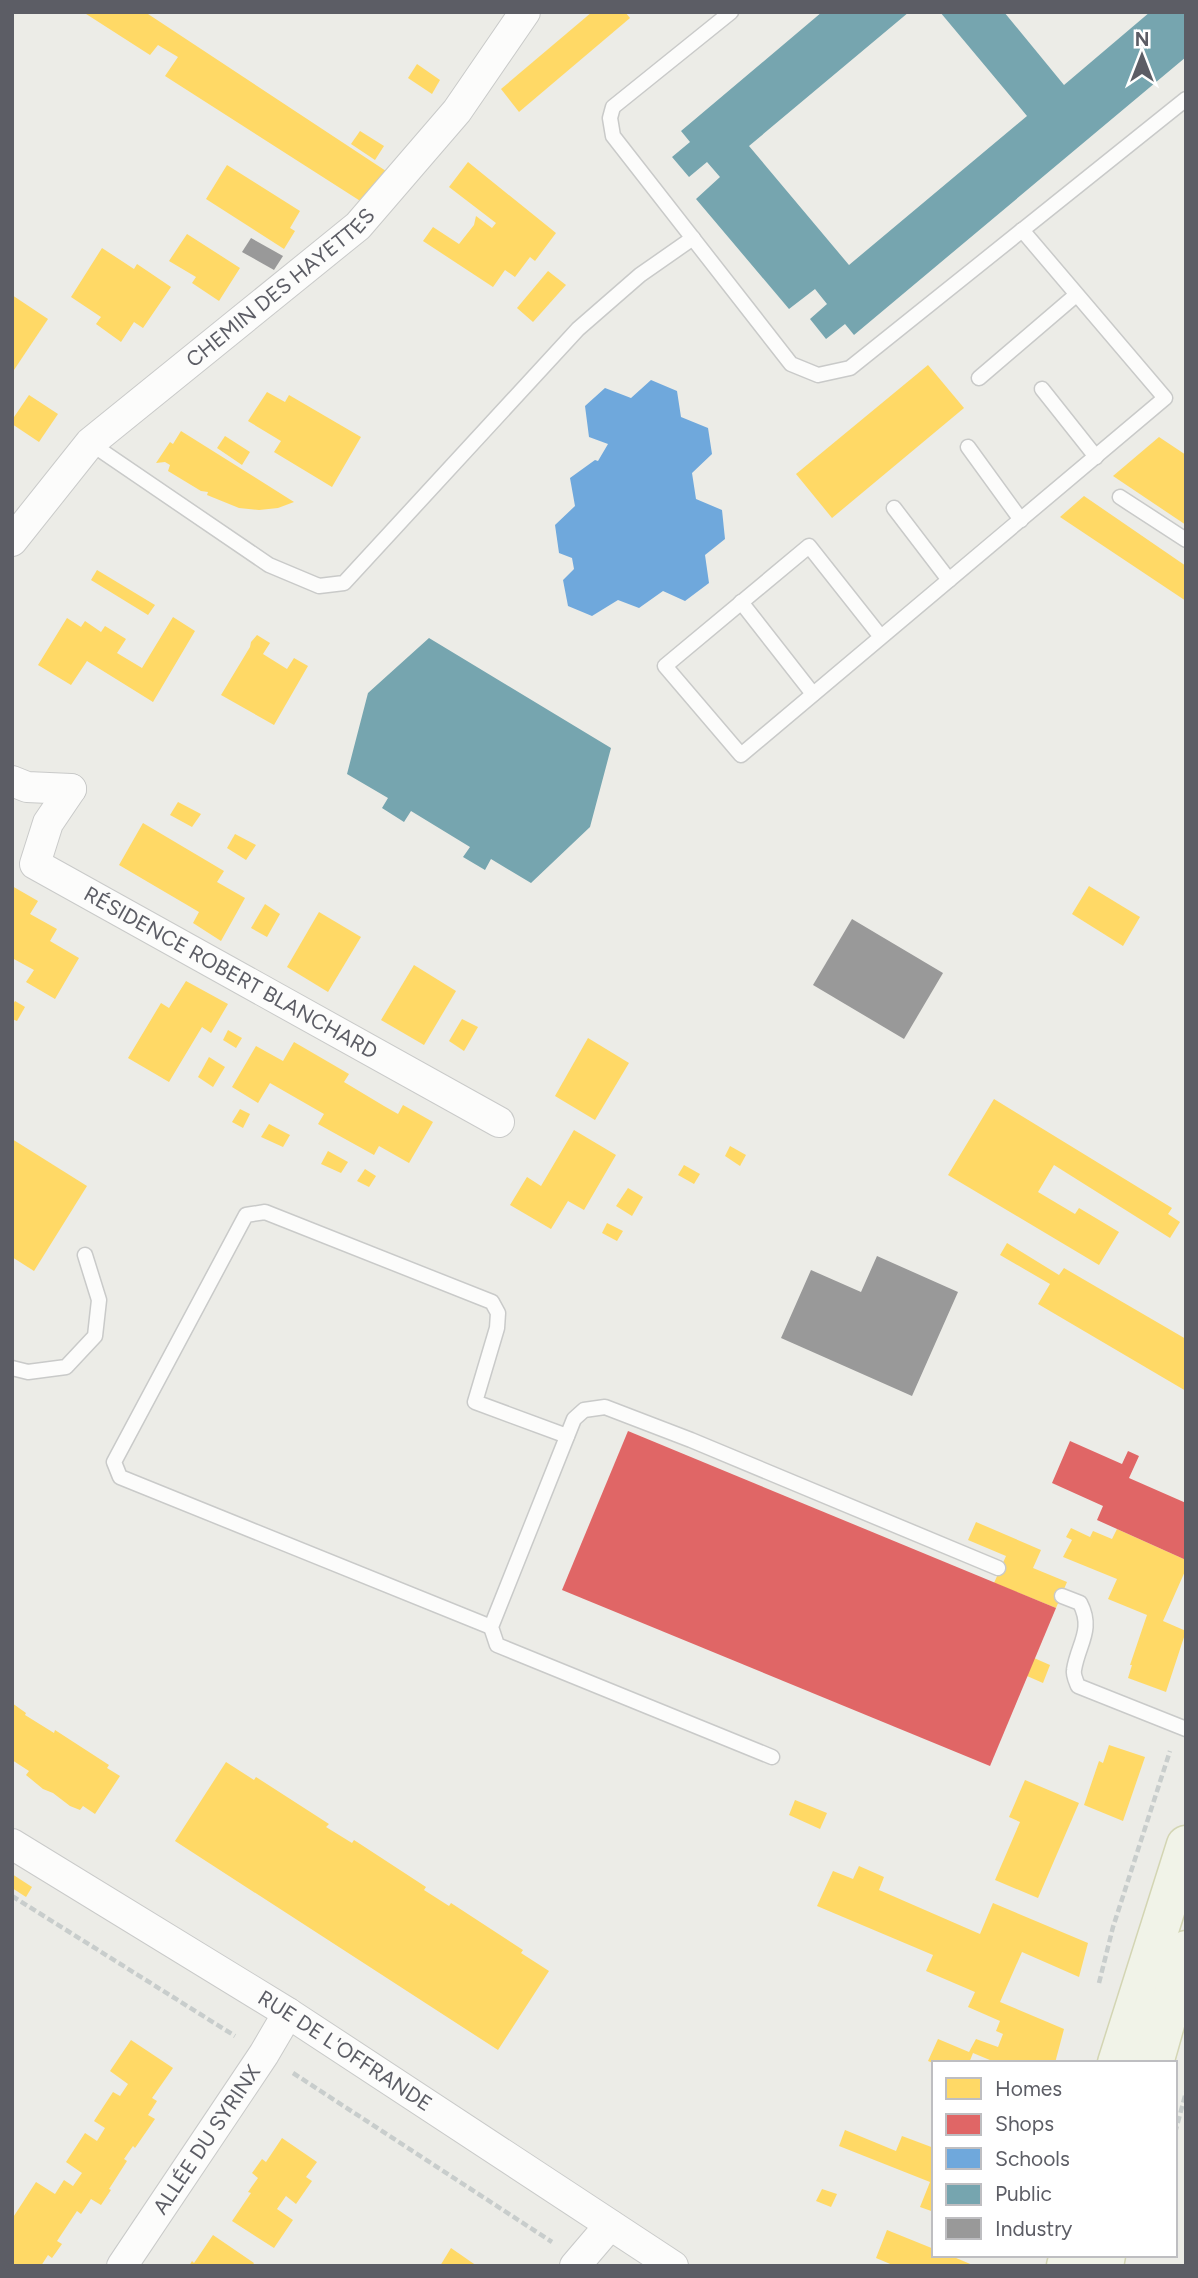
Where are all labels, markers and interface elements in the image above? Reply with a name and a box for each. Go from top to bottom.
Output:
north arrow [1107,21,1177,91]
text: N [1135,28,1149,51]
street label: CHEMIN DES HAYETTES [181,203,380,372]
street label: RÉSIDENCE ROBERT BLANCHARD [80,881,382,1064]
street label: RUE DE L'OFFRANDE [254,1985,437,2116]
street label: ALLÉE DU SYRINX [147,2060,265,2219]
legend [932,2061,1177,2257]
text: Homes [995,2076,1062,2101]
text: Shops [995,2111,1054,2136]
text: Schools [995,2146,1070,2171]
text: Public [995,2181,1052,2206]
text: Industry [995,2216,1072,2241]

